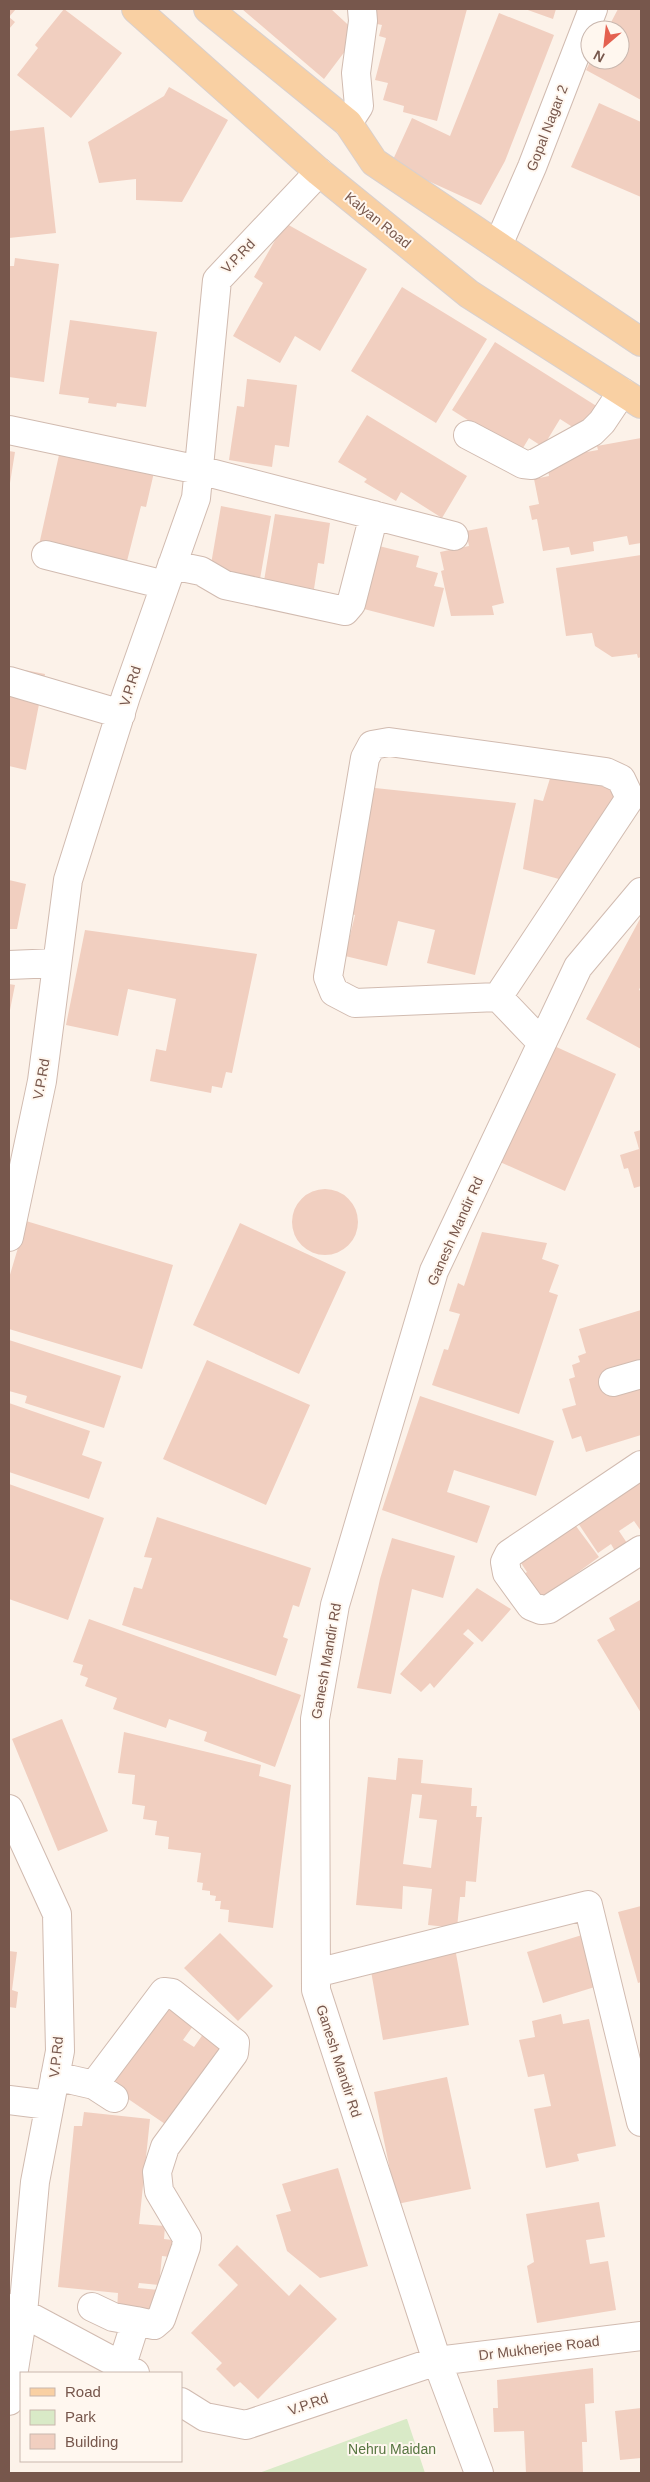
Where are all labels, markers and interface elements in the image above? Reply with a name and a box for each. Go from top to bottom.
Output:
north arrow [580,20,630,70]
text: N [591,47,607,66]
street label: Gopal Nagar 2 [523,82,571,173]
street label: Kalyan Road [342,189,414,251]
street label: V.P.Rd [218,236,258,276]
street label: V.P.Rd [116,664,144,708]
street label: V.P.Rd [30,1057,52,1101]
street label: Ganesh Mandir Rd [424,1174,486,1288]
street label: Ganesh Mandir Rd [308,1602,344,1720]
street label: Ganesh Mandir Rd [313,2003,365,2119]
street label: V.P.Rd [46,2036,66,2078]
street label: Dr Mukherjee Road [478,2333,600,2363]
legend [20,2372,182,2462]
text: Road [65,2383,101,2400]
street label: V.P.Rd [286,2390,330,2418]
text: Park [65,2408,96,2425]
text: Building [65,2433,118,2450]
park label: Nehru Maidan [348,2441,436,2457]

